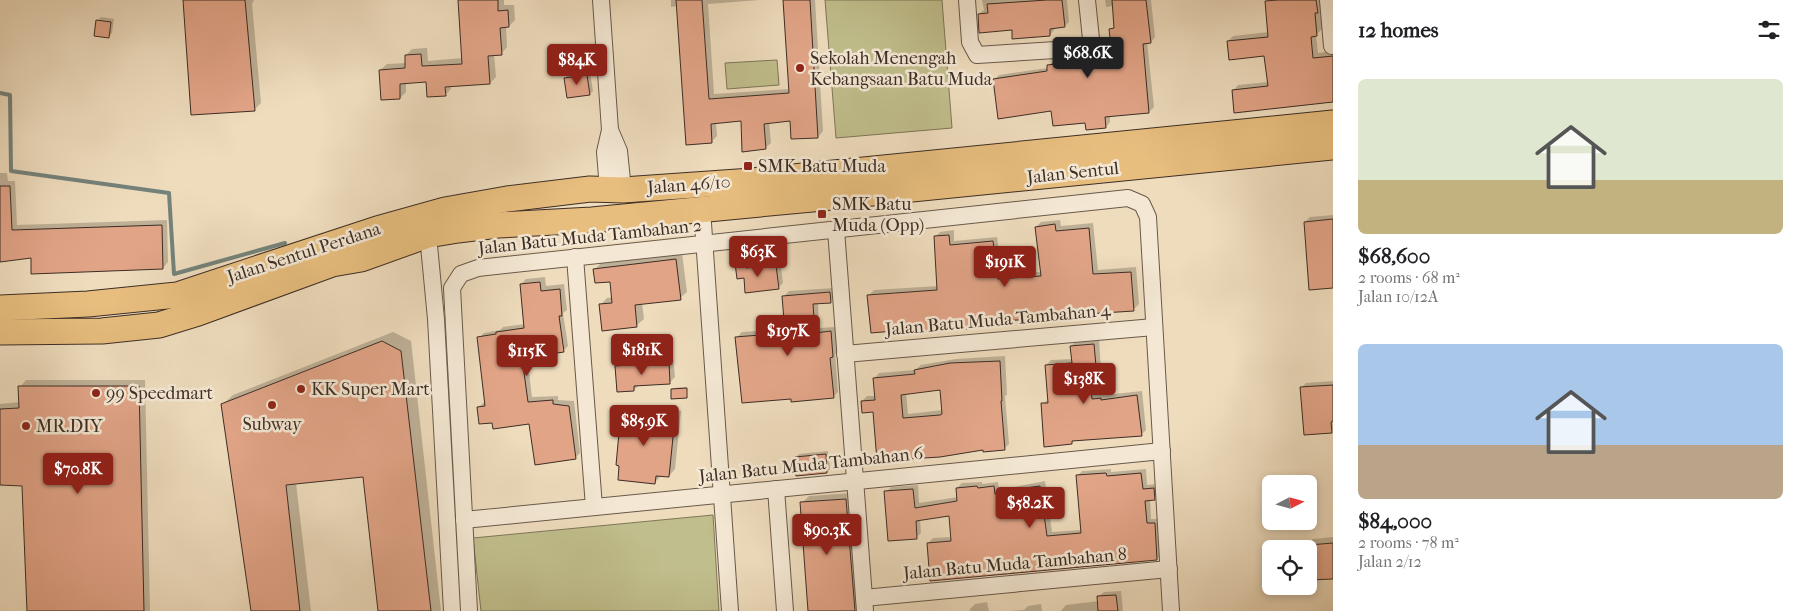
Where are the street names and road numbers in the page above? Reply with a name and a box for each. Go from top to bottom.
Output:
street label: Jalan Sentul [1024,158,1120,188]
street label: Jalan 46/10 [645,172,731,199]
street label: Jalan Batu Muda Tambahan 2 [475,215,703,259]
street label: Jalan Sentul Perdana [223,218,384,288]
street label: Jalan Batu Muda Tambahan 4 [882,300,1112,340]
street label: Jalan Batu Muda Tambahan 6 [696,443,924,487]
street label: Jalan Batu Muda Tambahan 8 [900,544,1128,584]

